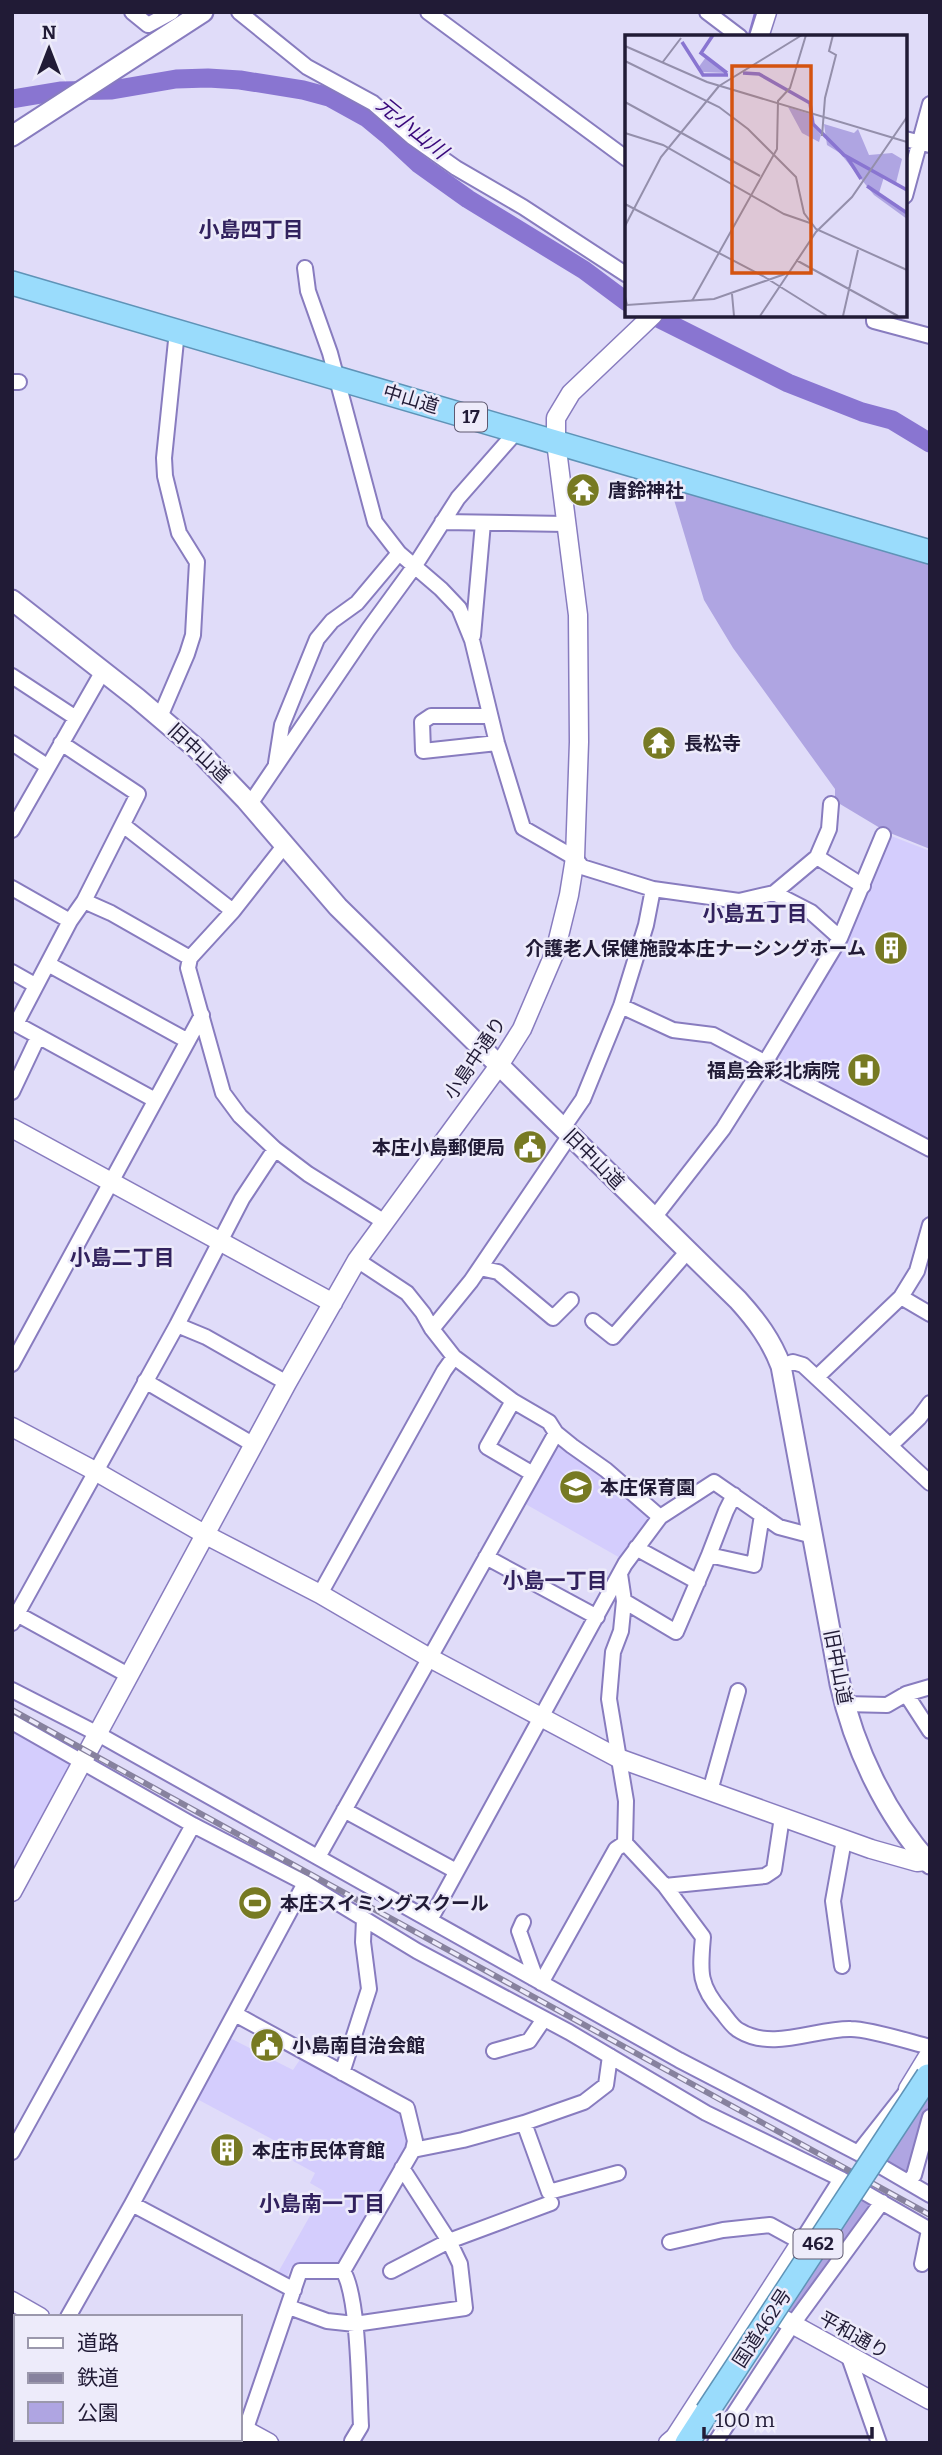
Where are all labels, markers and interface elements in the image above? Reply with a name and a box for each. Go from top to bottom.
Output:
north arrow [14,14,84,84]
text: N [42,21,57,44]
inset map [625,35,907,317]
water label: 元小山川 [371,91,454,166]
district label: 小島四丁目 [199,217,304,243]
street label: 中山道 [380,380,442,418]
road number: 17 [455,402,487,432]
temple icon: 唐鈴神社 [564,471,602,509]
place label: 唐鈴神社 [608,479,684,502]
street label: 旧中山道 [163,719,235,787]
temple icon: 長松寺 [640,724,678,762]
place label: 長松寺 [684,732,741,755]
district label: 小島五丁目 [703,901,808,927]
building icon: 介護老人保健施設本庄ナーシングホーム [872,929,910,967]
place label: 介護老人保健施設本庄ナーシングホーム [525,937,866,960]
street label: 小島中通り [439,1012,511,1104]
hospital icon: 福島会彩北病院 [845,1051,883,1089]
place label: 福島会彩北病院 [707,1059,840,1082]
street label: 旧中山道 [559,1124,629,1194]
public building icon: 本庄小島郵便局 [511,1128,549,1166]
place label: 本庄小島郵便局 [372,1136,505,1159]
district label: 小島二丁目 [70,1245,175,1271]
school or university icon: 本庄保育園 [557,1468,595,1506]
place label: 本庄保育園 [600,1476,695,1499]
district label: 小島一丁目 [503,1568,608,1594]
street label: 旧中山道 [819,1627,857,1707]
sports icon: 本庄スイミングスクール [236,1884,274,1922]
place label: 本庄スイミングスクール [280,1892,489,1915]
public building icon: 小島南自治会館 [248,2026,286,2064]
place label: 小島南自治会館 [292,2034,425,2057]
building icon: 本庄市民体育館 [208,2131,246,2169]
place label: 本庄市民体育館 [252,2139,385,2162]
district label: 小島南一丁目 [259,2191,385,2217]
road number: 462 [794,2230,842,2258]
street label: 国道462号 [728,2284,796,2372]
street label: 平和通り [815,2307,893,2363]
legend [14,2315,242,2441]
text: 道路 [77,2330,119,2356]
text: 鉄道 [77,2365,119,2391]
scale bar [704,2396,872,2440]
text: 公園 [77,2400,119,2426]
text: 100 m [715,2407,775,2433]

